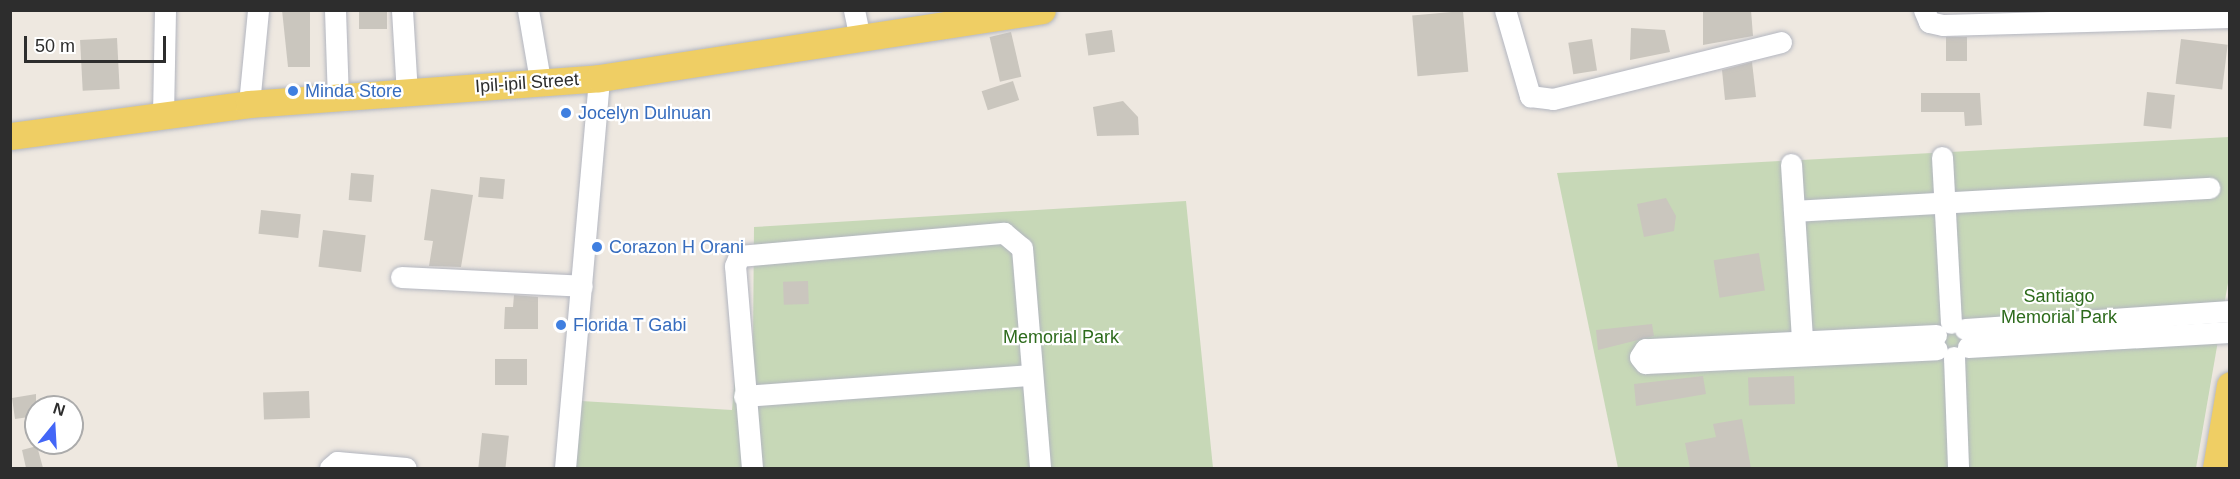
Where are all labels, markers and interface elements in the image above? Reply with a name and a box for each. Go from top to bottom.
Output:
scale bar [27,24,170,62]
text: 50 m [35,36,75,56]
street label: Ipil-ipil Street [474,69,580,97]
place label: Minda Store [305,80,402,102]
marker: Minda Store [286,84,300,98]
place label: Jocelyn Dulnuan [578,102,711,124]
marker: Jocelyn Dulnuan [559,106,573,120]
place label: Corazon H Orani [609,236,744,258]
marker: Corazon H Orani [590,240,604,254]
park label: Santiago Memorial Park [2001,286,2117,328]
place label: Florida T Gabi [573,314,687,336]
marker: Florida T Gabi [554,318,568,332]
park label: Memorial Park [1003,326,1119,348]
north arrow [24,395,84,455]
text: N [51,399,67,419]

